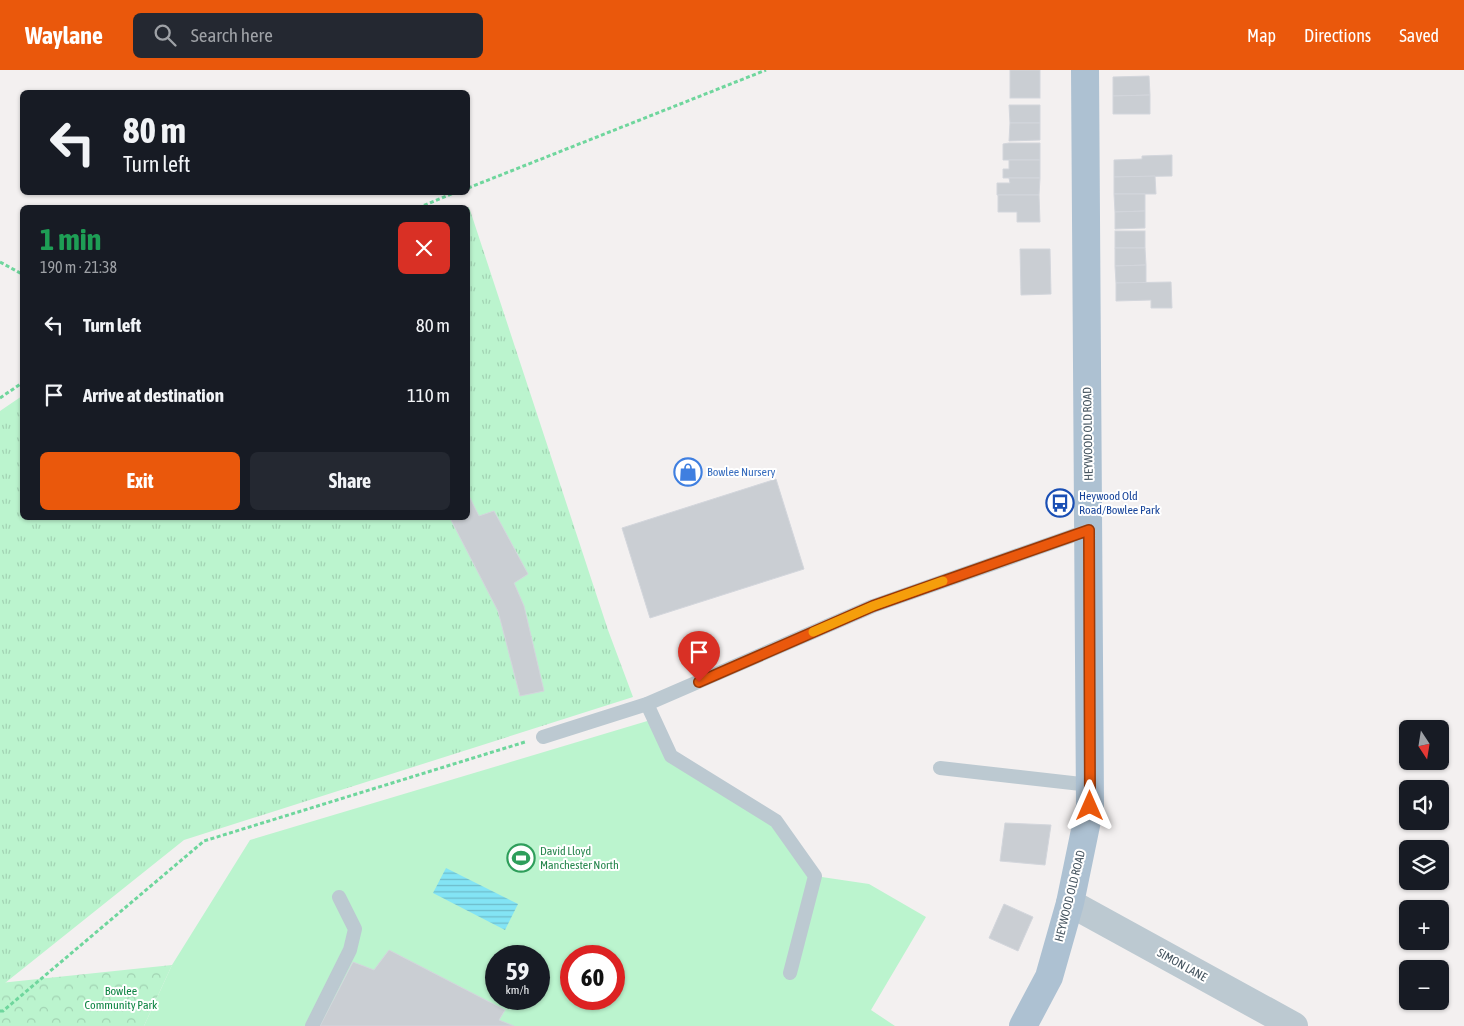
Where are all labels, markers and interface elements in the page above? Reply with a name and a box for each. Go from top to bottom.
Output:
search box [133,13,483,58]
icon: search [151,21,179,49]
text: Waylane [25,22,103,49]
text: Search here [191,24,273,46]
text: Map [1247,25,1276,46]
text: Directions [1304,25,1371,46]
text: Saved [1399,25,1439,46]
icon: left [40,110,105,175]
text: 80 m [123,110,186,150]
text: Turn left [123,151,190,177]
text: 1 min [40,222,101,256]
button: close [398,222,450,274]
text: 190 m · 21:38 [40,258,117,276]
icon: left [40,311,68,339]
text: Turn left [83,314,141,336]
text: 80 m [416,314,450,336]
icon: arrive [40,381,68,409]
text: Arrive at destination [83,384,224,406]
text: 110 m [407,384,450,406]
street label: HEYWOOD OLD ROAD [1080,387,1096,481]
button: Exit [40,452,240,510]
button: Share [250,452,450,510]
shop icon: Bowlee Nursery [673,457,703,487]
place label: Bowlee Nursery [707,465,776,479]
bus stop icon: Heywood Old Road/Bowlee Park [1045,488,1075,518]
place label: Heywood Old Road/Bowlee Park [1079,489,1161,517]
pin [678,631,720,682]
icon: arrive [685,638,713,666]
north arrow [1399,720,1449,770]
map controls [1399,720,1449,1010]
position arrow [1063,779,1115,831]
button: sound [1399,780,1449,830]
button: layers [1399,840,1449,890]
sports icon: David Lloyd Manchester North [506,843,536,873]
place label: David Lloyd Manchester North [540,844,619,872]
street label: HEYWOOD OLD ROAD [1052,848,1088,943]
button: + [1399,900,1449,950]
speed limit sign: 60 [560,945,625,1010]
street label: SIMON LANE [1155,946,1209,984]
text: 59 [506,957,529,985]
button: − [1399,960,1449,1010]
text: km/h [506,983,529,997]
park label: Bowlee Community Park [85,984,158,1012]

